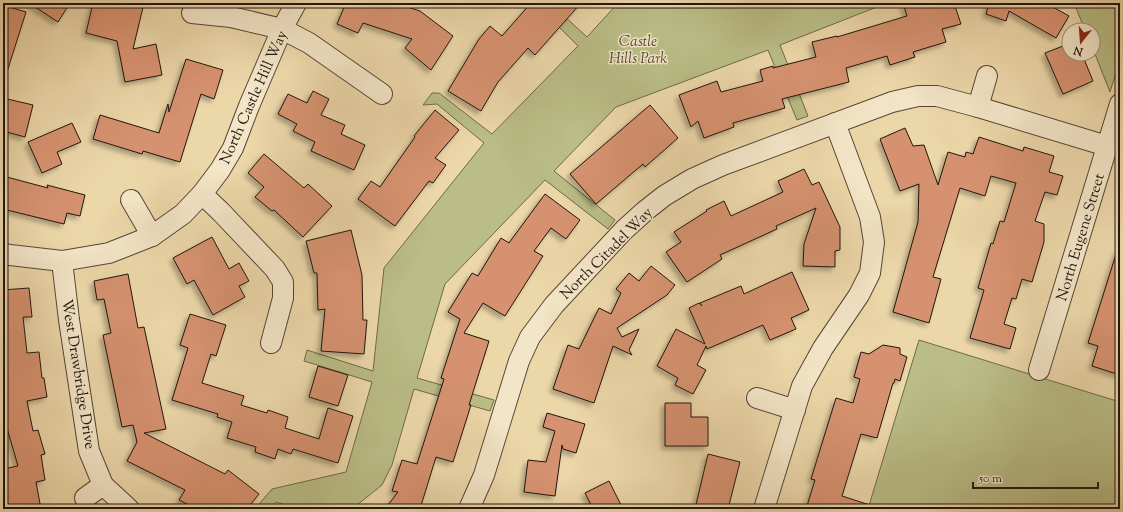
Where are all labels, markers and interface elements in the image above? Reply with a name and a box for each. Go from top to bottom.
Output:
north arrow [1061,22,1101,62]
street label: North Castle Hill Way [215,27,294,168]
park label: Castle Hills Park [609,32,667,70]
text: N [1072,42,1086,60]
street label: North Eugene Street [1052,171,1111,304]
street label: North Citadel Way [556,203,658,305]
street label: West Drawbridge Drive [55,298,100,451]
scale bar [973,464,1098,490]
text: 50 m [978,470,1002,488]

